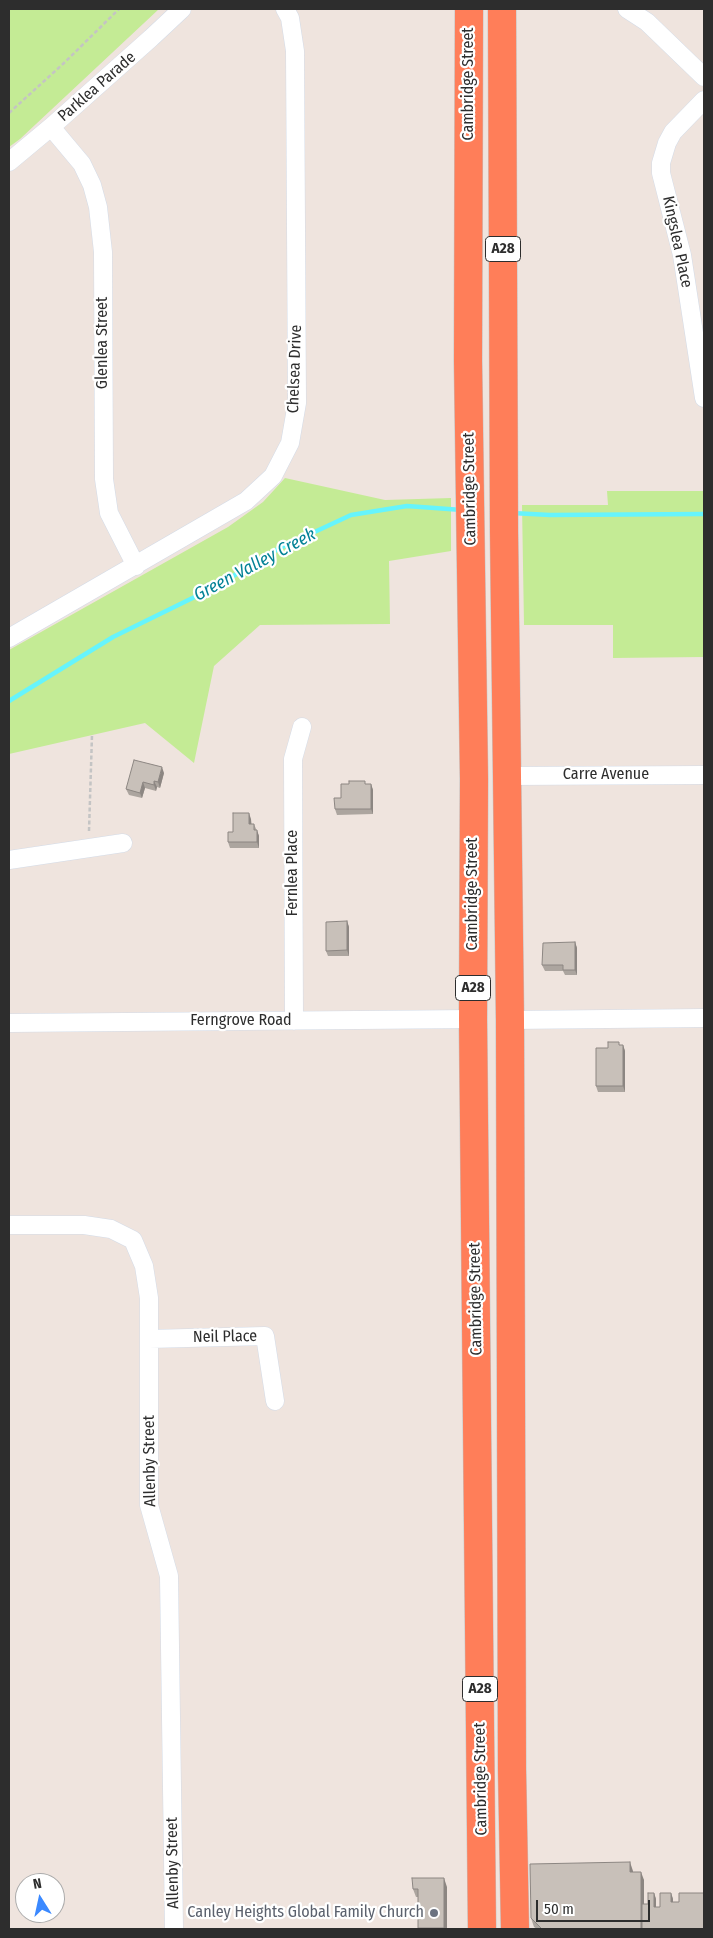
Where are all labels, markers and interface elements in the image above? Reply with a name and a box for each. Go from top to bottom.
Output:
street label: Cambridge Street [459,27,479,141]
street label: Parklea Parade [54,48,140,126]
street label: Kingslea Place [658,194,696,290]
road number: A28 [486,236,520,262]
street label: Glenlea Street [93,297,113,389]
street label: Chelsea Drive [284,324,306,414]
street label: Cambridge Street [459,432,481,546]
water label: Green Valley Creek [190,524,320,606]
street label: Carre Avenue [563,765,649,785]
street label: Fernlea Place [283,830,303,916]
street label: Cambridge Street [463,837,483,951]
road number: A28 [456,976,490,1000]
street label: Ferngrove Road [190,1011,292,1031]
street label: Cambridge Street [465,1242,487,1356]
street label: Neil Place [193,1327,257,1347]
street label: Allenby Street [140,1415,160,1507]
road number: A28 [462,1676,498,1702]
street label: Cambridge Street [470,1722,492,1836]
street label: Allenby Street [163,1817,183,1909]
north arrow [15,1873,65,1923]
text: N [32,1875,43,1893]
scale bar [538,1890,652,1922]
text: 50 m [544,1900,574,1918]
place label: Canley Heights Global Family Church [187,1903,424,1923]
marker: Canley Heights Global Family Church [428,1907,440,1919]

